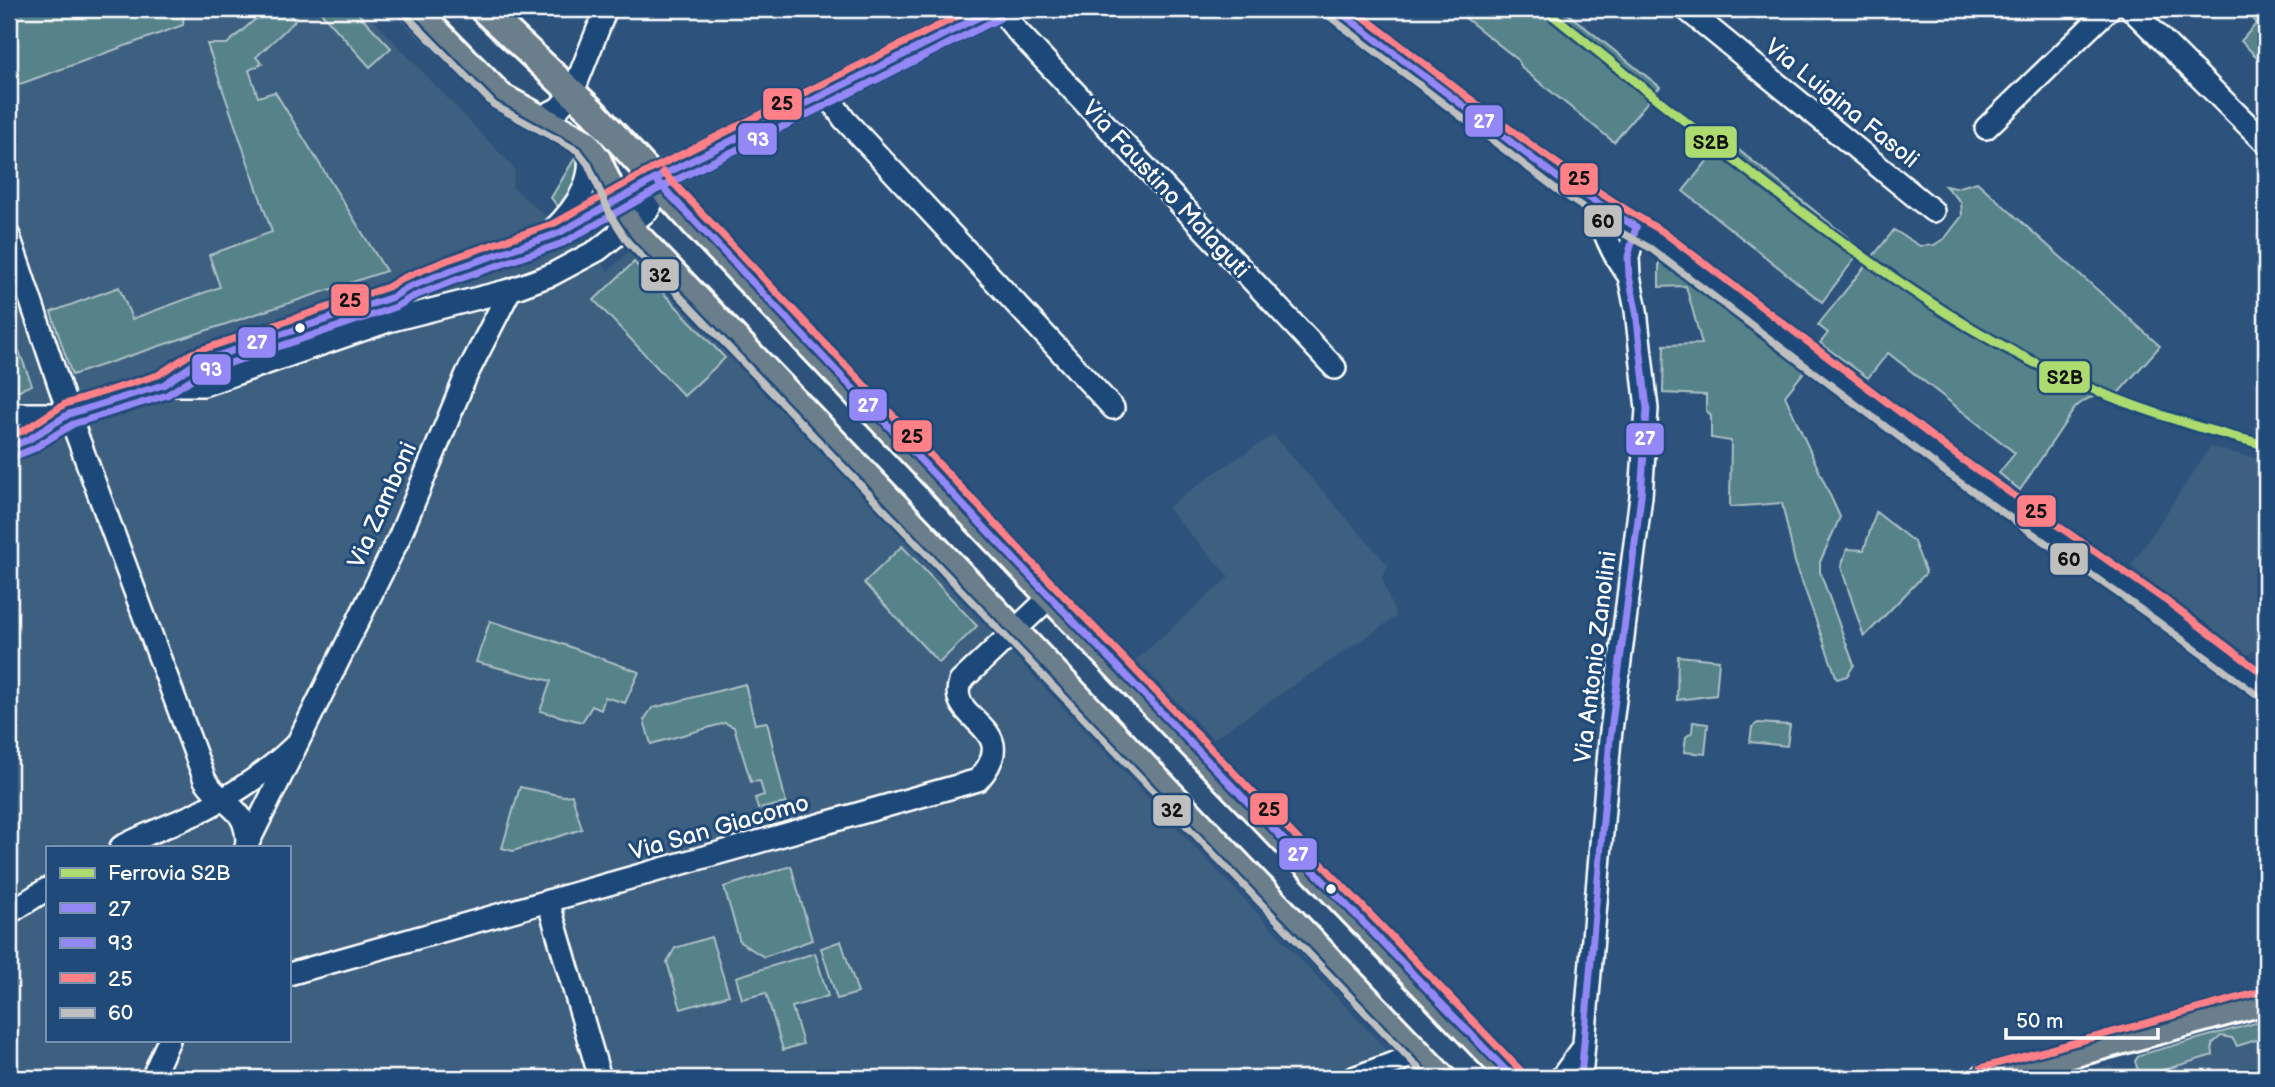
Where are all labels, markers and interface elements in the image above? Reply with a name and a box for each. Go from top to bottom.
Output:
street label: Via Luigina Fasoli [1759,32,1925,174]
line badge: 25 [762,87,803,121]
text: 25 [771,93,793,116]
street label: Via Faustino Malaguti [1076,94,1256,284]
line badge: 27 [1464,104,1504,138]
text: 27 [1473,111,1495,134]
line badge: 93 [737,122,778,156]
line badge: S2B [1684,125,1738,159]
text: 93 [747,129,769,152]
text: S2B [1693,132,1729,155]
line badge: 25 [1559,162,1599,196]
text: 25 [1568,168,1590,191]
line badge: 60 [1583,204,1623,238]
text: 60 [1591,211,1615,234]
line badge: 32 [640,258,680,292]
text: 32 [649,265,672,288]
line badge: 25 [330,283,370,317]
text: 25 [339,290,361,313]
unlabelled marker [293,321,307,335]
line badge: 27 [237,326,277,359]
text: 27 [246,332,268,355]
line badge: 93 [191,353,232,386]
text: 93 [200,359,222,382]
line badge: S2B [2038,360,2091,394]
text: S2B [2047,367,2083,390]
line badge: 27 [848,388,888,422]
text: 27 [857,395,879,418]
line badge: 25 [892,419,933,453]
line badge: 27 [1625,422,1665,456]
text: 25 [901,426,923,449]
text: 27 [1634,428,1656,451]
street label: Via Zamboni [342,438,423,573]
line badge: 25 [2016,494,2057,528]
text: 25 [2025,501,2047,524]
line badge: 60 [2049,542,2089,576]
street label: Via Antonio Zanolini [1568,549,1623,765]
text: 60 [2057,549,2081,572]
street label: Via San Giacomo [626,788,812,867]
line badge: 25 [1249,792,1289,826]
line badge: 32 [1152,794,1192,827]
text: 25 [1258,799,1280,822]
text: 32 [1161,800,1184,823]
line badge: 27 [1278,837,1318,871]
text: 27 [1287,844,1309,867]
legend [46,846,290,1042]
text: Ferrovia S2B [108,861,231,886]
unlabelled marker [1324,882,1338,896]
text: 27 [108,897,131,922]
text: 93 [108,931,133,956]
text: 25 [108,967,132,992]
scale bar [2006,996,2158,1040]
text: 60 [108,1001,133,1026]
text: 50 m [2016,1009,2063,1034]

